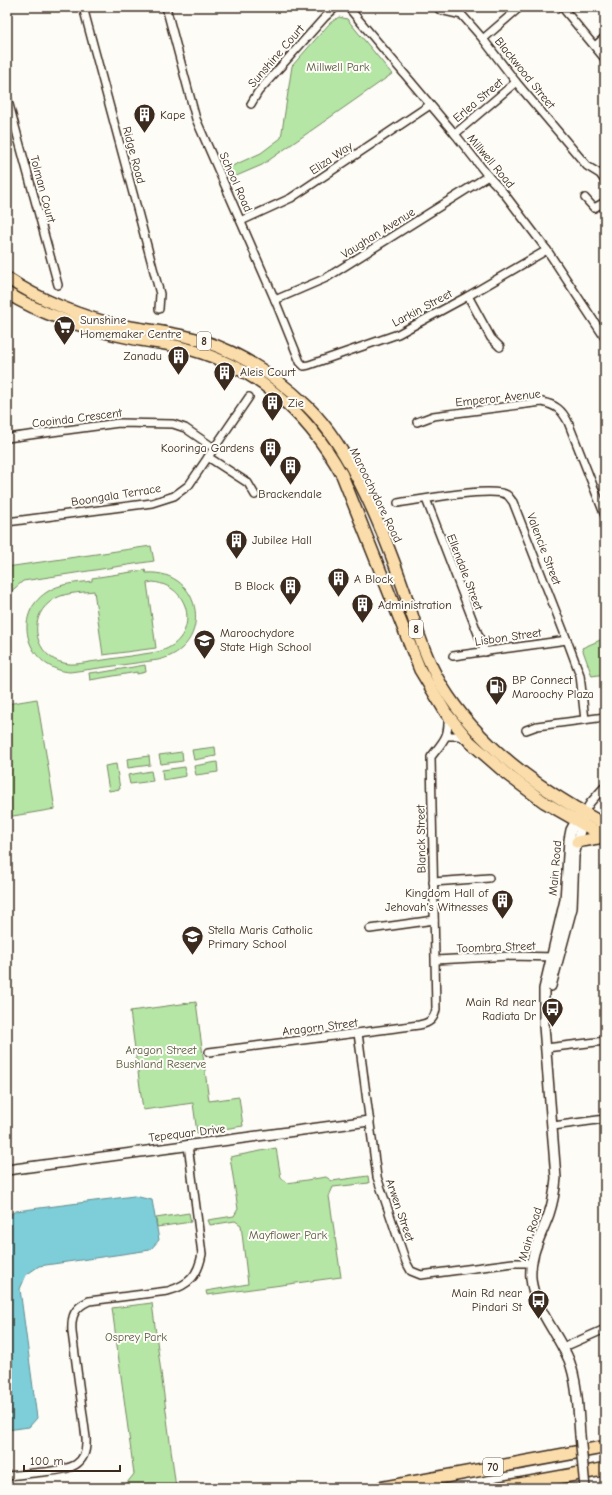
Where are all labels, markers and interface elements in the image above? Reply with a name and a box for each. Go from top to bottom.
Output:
street label: Sunshine Court [245,21,307,90]
street label: Blackwood Street [492,34,558,112]
park label: Millwell Park [306,60,370,74]
street label: Erlea Street [450,75,506,125]
building icon: Kape [132,102,158,135]
place label: Kape [160,108,185,122]
street label: Ridge Road [120,125,148,185]
street label: Millwell Road [464,131,518,191]
street label: Eliza Way [307,138,356,177]
street label: School Road [217,150,255,214]
street label: Tolman Court [27,154,59,225]
street label: Vaughan Avenue [339,205,417,261]
street label: Larkin Street [390,286,455,330]
place label: Sunshine Homemaker Centre [80,313,181,341]
supermarket icon: Sunshine Homemaker Centre [51,314,77,347]
road number: 8 [197,332,211,350]
building icon: Zanadu [165,343,191,376]
place label: Zanadu [124,349,162,363]
building icon: Aleis Court [211,359,237,392]
place label: Aleis Court [240,365,296,379]
street label: Emperor Avenue [455,387,541,409]
building icon: Zie [259,390,285,423]
place label: Zie [288,396,304,410]
street label: Cooinda Crescent [31,405,123,430]
building icon: Kooringa Gardens [257,435,283,468]
place label: Kooringa Gardens [161,441,254,455]
street label: Maroochydore Road [347,445,405,545]
building icon: Brackendale [277,454,303,487]
street label: Boongala Terrace [70,481,162,509]
place label: Brackendale [258,487,322,501]
street label: Valencie Street [524,511,564,587]
building icon: Jubilee Hall [223,527,249,560]
street label: Ellendale Street [444,532,486,613]
place label: Jubilee Hall [252,533,312,547]
building icon: A Block [325,566,351,599]
place label: A Block [354,572,393,586]
building icon: B Block [277,573,303,606]
place label: B Block [235,579,274,593]
building icon: Administration [349,592,375,625]
place label: Administration [378,598,452,612]
road number: 8 [409,620,423,638]
street label: Lisbon Street [474,625,543,649]
place label: Maroochydore State High School [220,626,311,654]
school or university icon: Maroochydore State High School [192,627,218,660]
place label: BP Connect Maroochy Plaza [512,673,594,701]
fuel station icon: BP Connect Maroochy Plaza [483,674,509,707]
street label: Blanck Street [413,804,429,873]
street label: Main Road [546,840,564,896]
place label: Kingdom Hall of Jehovah's Witnesses [385,886,489,914]
building icon: Kingdom Hall of Jehovah's Witnesses [490,887,516,920]
place label: Stella Maris Catholic Primary School [208,923,313,951]
school or university icon: Stella Maris Catholic Primary School [180,924,206,957]
street label: Toombra Street [456,939,536,955]
place label: Main Rd near Radiata Dr [465,995,536,1023]
bus stop icon: Main Rd near Radiata Dr [539,996,565,1029]
street label: Aragorn Street [281,1015,359,1039]
park label: Aragon Street Bushland Reserve [116,1043,206,1071]
street label: Tepequar Drive [148,1121,226,1145]
street label: Arwen Street [383,1177,417,1244]
street label: Main Road [515,1205,545,1263]
park label: Mayflower Park [249,1228,327,1242]
place label: Main Rd near Pindari St [451,1286,523,1314]
bus stop icon: Main Rd near Pindari St [525,1287,551,1320]
park label: Osprey Park [105,1330,167,1344]
scale bar [24,1447,120,1473]
text: 100 m [30,1454,63,1468]
road number: 70 [483,1458,503,1476]

